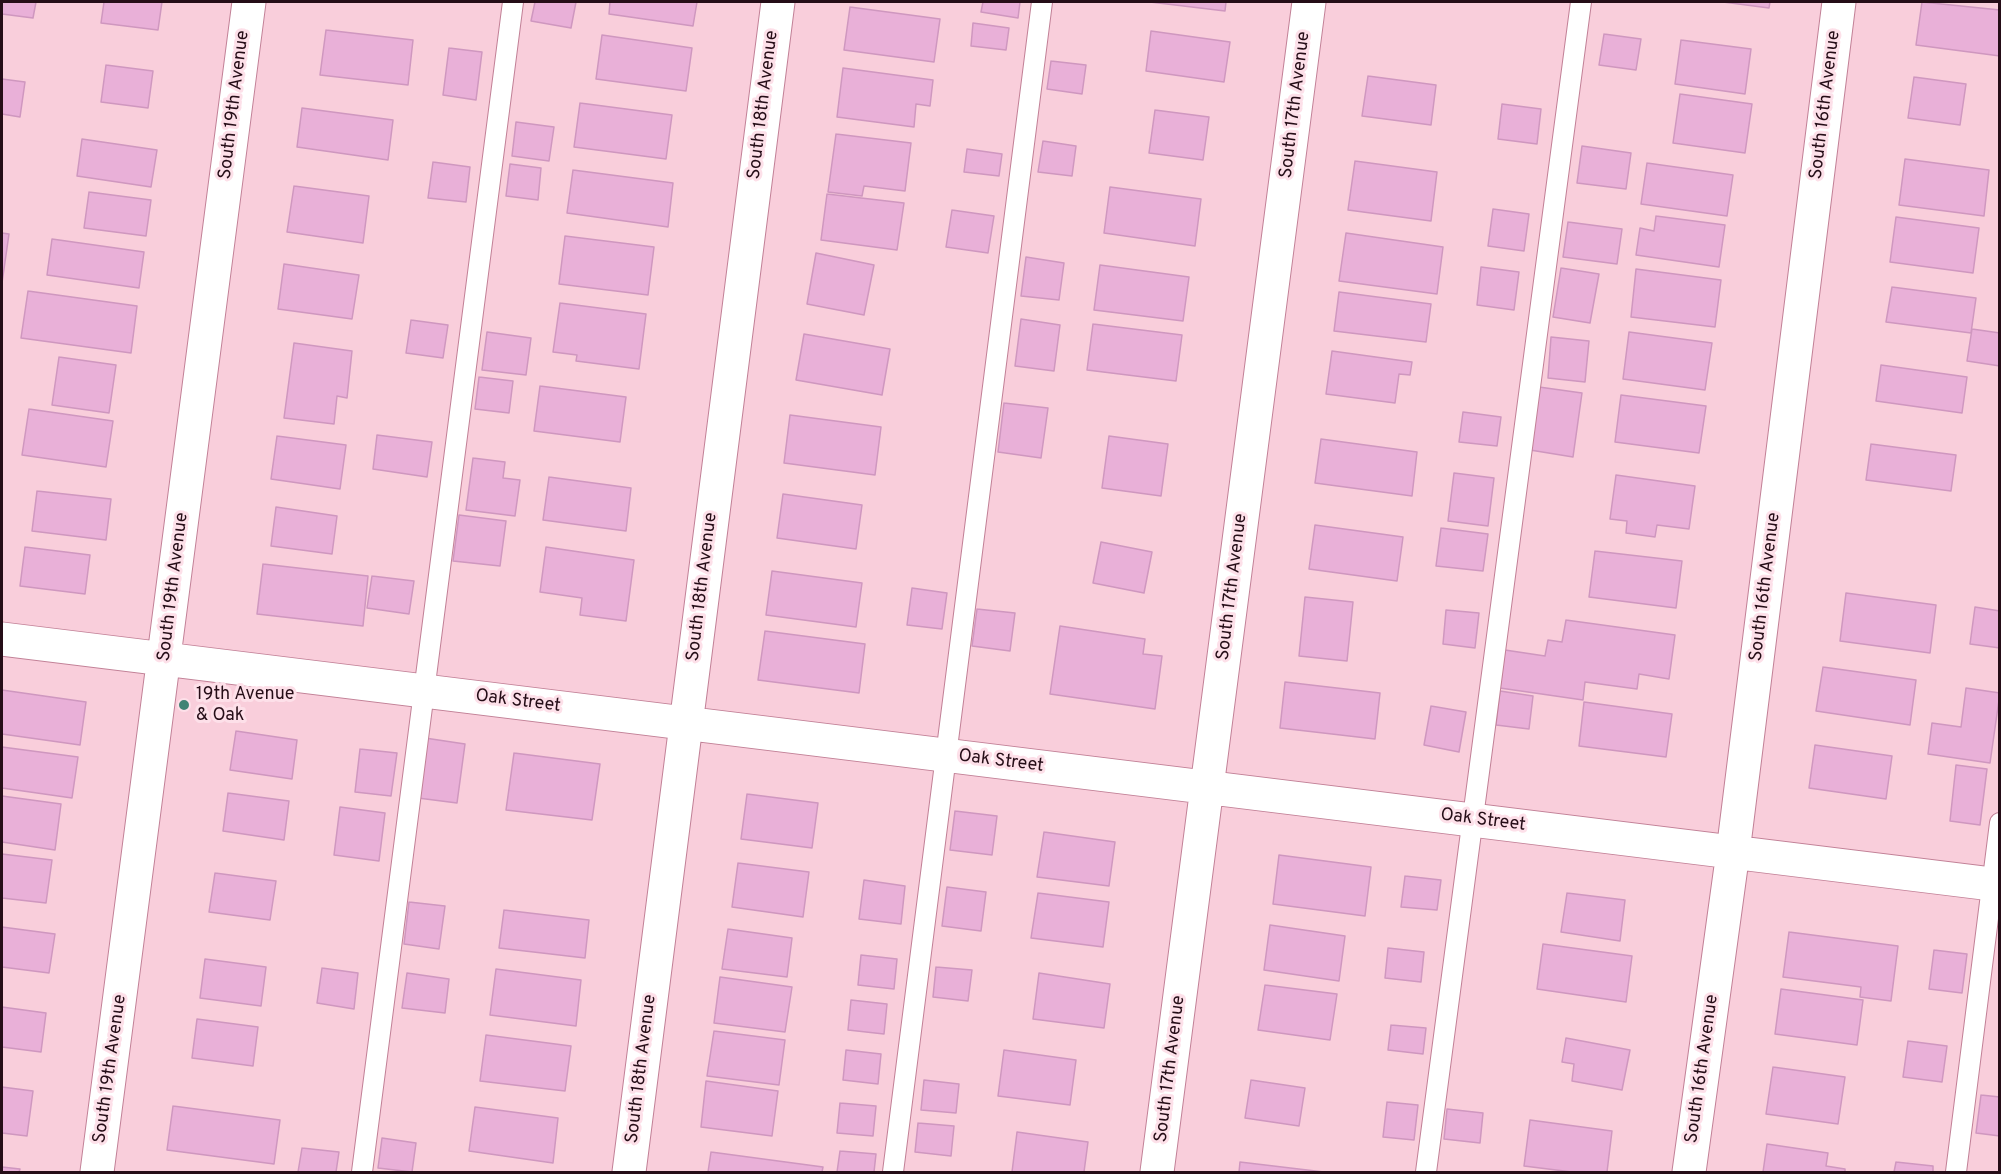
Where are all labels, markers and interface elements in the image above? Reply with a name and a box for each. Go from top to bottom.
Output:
street label: South 19th Avenue [215,29,255,181]
street label: South 18th Avenue [744,29,784,181]
street label: South 16th Avenue [1806,29,1846,181]
street label: South 17th Avenue [1276,30,1316,180]
street label: South 19th Avenue [154,511,194,663]
street label: South 18th Avenue [683,511,723,663]
street label: South 16th Avenue [1746,511,1786,663]
street label: South 17th Avenue [1213,512,1253,662]
place label: 19th Avenue & Oak [196,684,294,726]
street label: Oak Street [474,686,562,718]
marker: 19th Avenue & Oak [177,698,191,712]
street label: Oak Street [957,746,1045,778]
street label: Oak Street [1439,805,1527,837]
street label: South 19th Avenue [90,993,132,1145]
street label: South 18th Avenue [622,993,662,1145]
street label: South 16th Avenue [1682,993,1724,1145]
street label: South 17th Avenue [1151,994,1191,1144]

